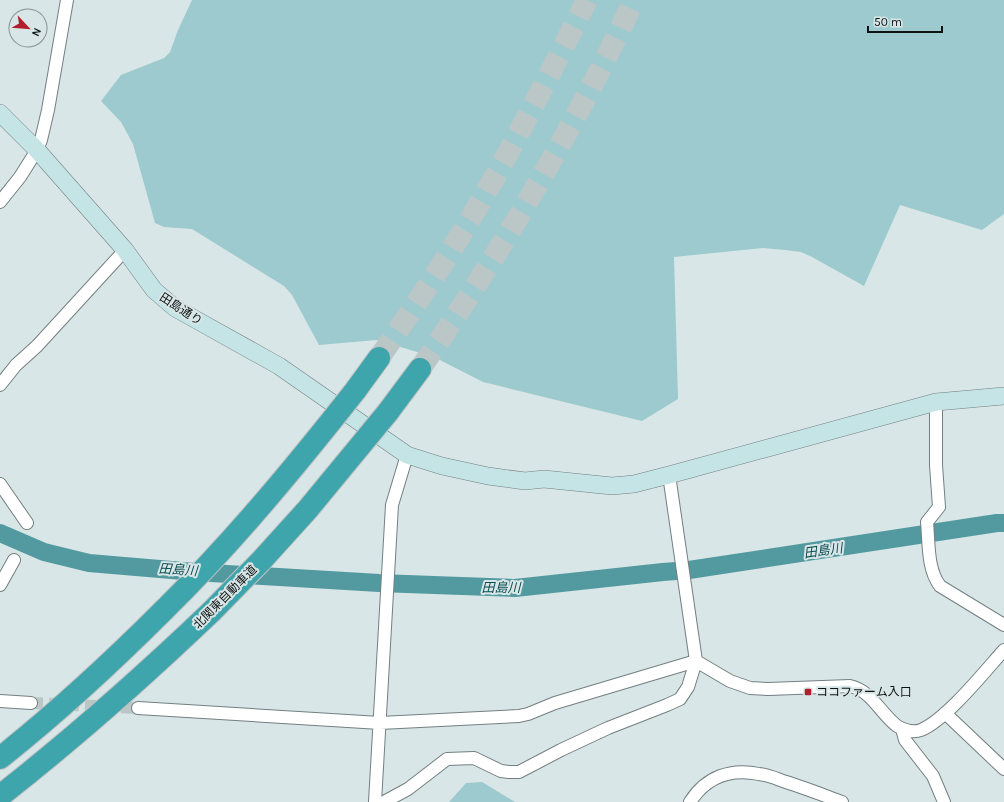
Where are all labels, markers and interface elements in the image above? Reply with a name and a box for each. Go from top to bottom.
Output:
north arrow [8,8,48,48]
scale bar [868,8,942,34]
text: 50 m [874,15,902,29]
text: N [29,26,44,39]
street label: 田島通り [157,290,205,328]
water label: 田島川 [803,540,845,561]
water label: 田島川 [158,561,200,578]
street label: 北関東自動車道 [190,562,260,632]
water label: 田島川 [481,580,522,595]
place label: ココファーム入口 [816,685,912,699]
marker: ココファーム入口 [803,687,813,697]

